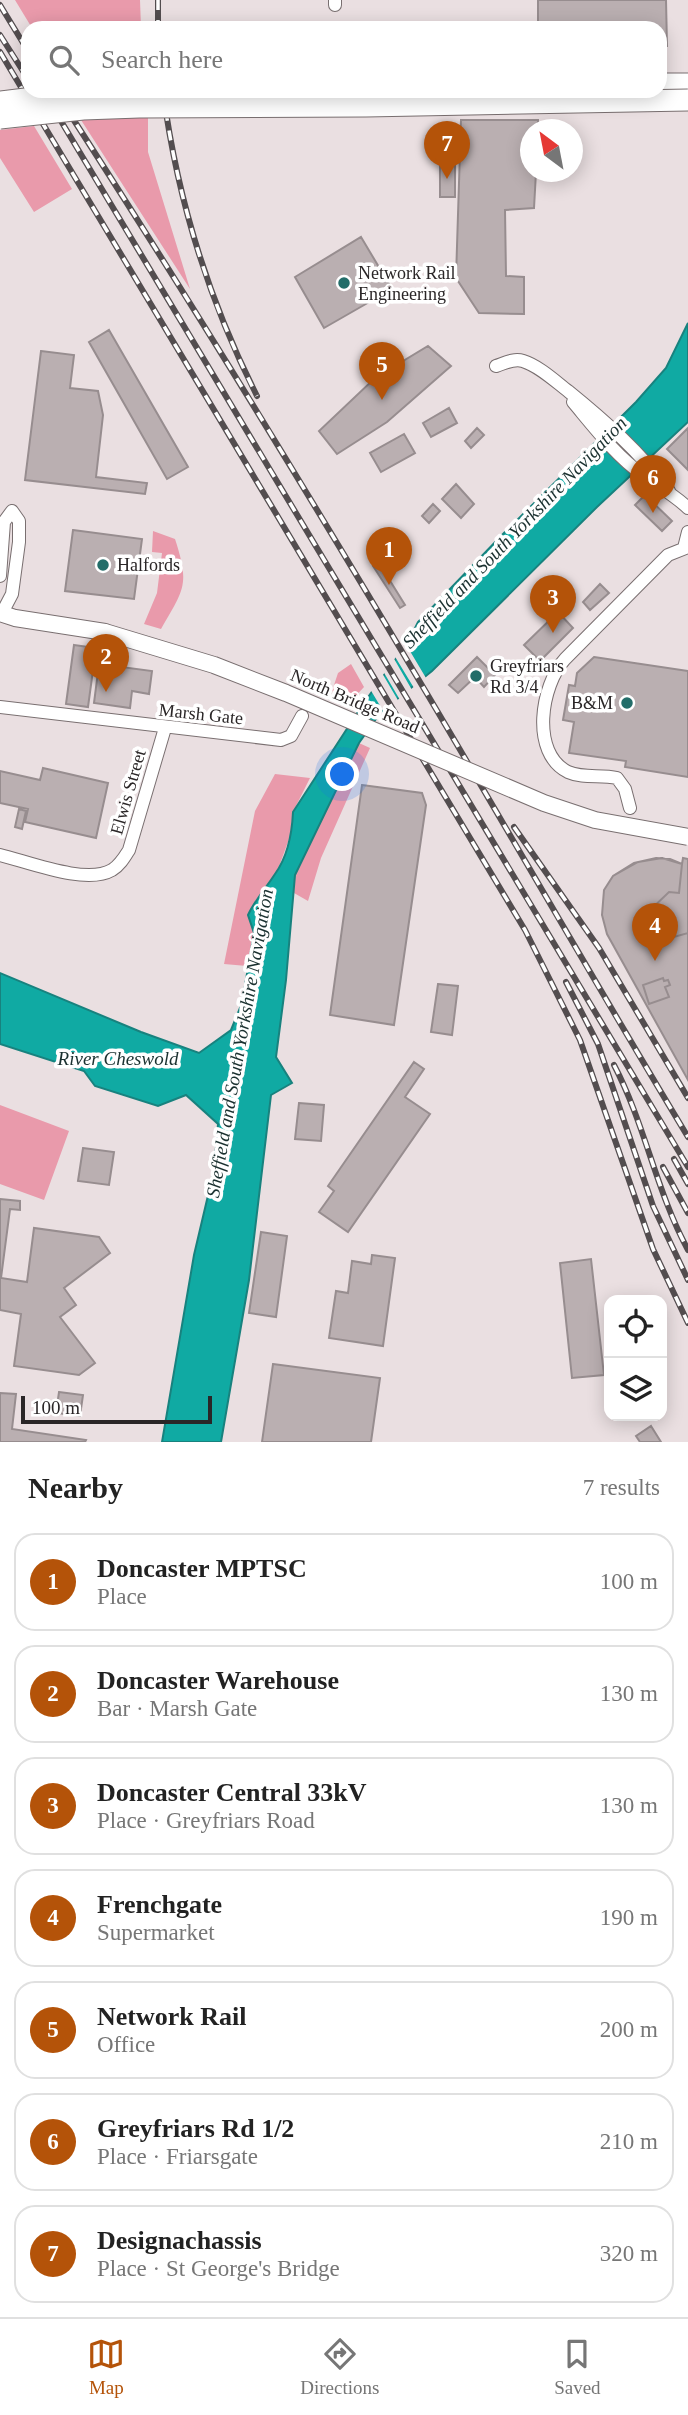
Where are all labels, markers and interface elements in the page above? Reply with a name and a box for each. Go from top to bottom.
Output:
search box [21,21,667,98]
icon: search [45,41,83,79]
text: Search here [101,45,223,74]
north arrow [520,119,583,182]
pin: 7 [424,121,470,179]
place label: Network Rail Engineering [358,263,455,304]
marker: Network Rail Engineering [336,275,352,291]
pin: 5 [359,342,405,400]
water label: Sheffield and South Yorkshire Navigation [398,412,631,652]
pin: 6 [630,455,676,513]
pin: 1 [366,527,412,585]
place label: Halfords [117,555,180,575]
marker: Halfords [95,557,111,573]
pin: 3 [530,575,576,633]
pin: 2 [83,634,129,692]
place label: Greyfriars Rd 3/4 [490,656,564,697]
street label: North Bridge Road [288,665,422,737]
marker: Greyfriars Rd 3/4 [468,668,484,684]
place label: B&M [571,693,613,713]
marker: B&M [619,695,635,711]
street label: Marsh Gate [158,700,244,728]
street label: Elwis Street [106,747,150,837]
your location [325,757,359,791]
water label: Sheffield and South Yorkshire Navigation [202,887,277,1199]
pin: 4 [632,903,678,961]
water label: River Cheswold [57,1048,179,1069]
map controls [604,1295,667,1421]
button: locate [604,1295,667,1358]
button: layers [604,1358,667,1421]
scale bar [21,1393,212,1425]
text: 100 m [32,1397,80,1418]
text: Nearby [28,1471,123,1504]
text: 7 results [583,1475,660,1500]
text: Doncaster MPTSC [97,1554,307,1583]
text: 1 [47,1569,59,1594]
text: 100 m [600,1569,658,1594]
text: Place [97,1584,147,1609]
text: Doncaster Warehouse [97,1666,339,1695]
text: 2 [47,1681,59,1706]
text: 130 m [600,1681,658,1706]
text: Bar · Marsh Gate [97,1696,257,1721]
text: Doncaster Central 33kV [97,1778,367,1807]
text: 3 [47,1793,59,1818]
text: 130 m [600,1793,658,1818]
text: Place · Greyfriars Road [97,1808,315,1833]
text: Frenchgate [97,1890,222,1919]
text: 4 [47,1905,59,1930]
text: 190 m [600,1905,658,1930]
text: Supermarket [97,1920,215,1945]
text: Network Rail [97,2002,246,2031]
text: 5 [47,2017,59,2042]
text: 200 m [600,2017,658,2042]
text: Office [97,2032,155,2057]
text: Greyfriars Rd 1/2 [97,2114,294,2143]
text: 6 [47,2129,59,2154]
text: 210 m [600,2129,658,2154]
text: Place · Friarsgate [97,2144,258,2169]
text: Designachassis [97,2226,262,2255]
text: 7 [47,2241,59,2266]
text: 320 m [600,2241,658,2266]
text: Place · St George's Bridge [97,2256,340,2281]
tab: Map [87,2335,125,2399]
tab: Directions [300,2335,379,2399]
tab: Saved [554,2335,601,2399]

